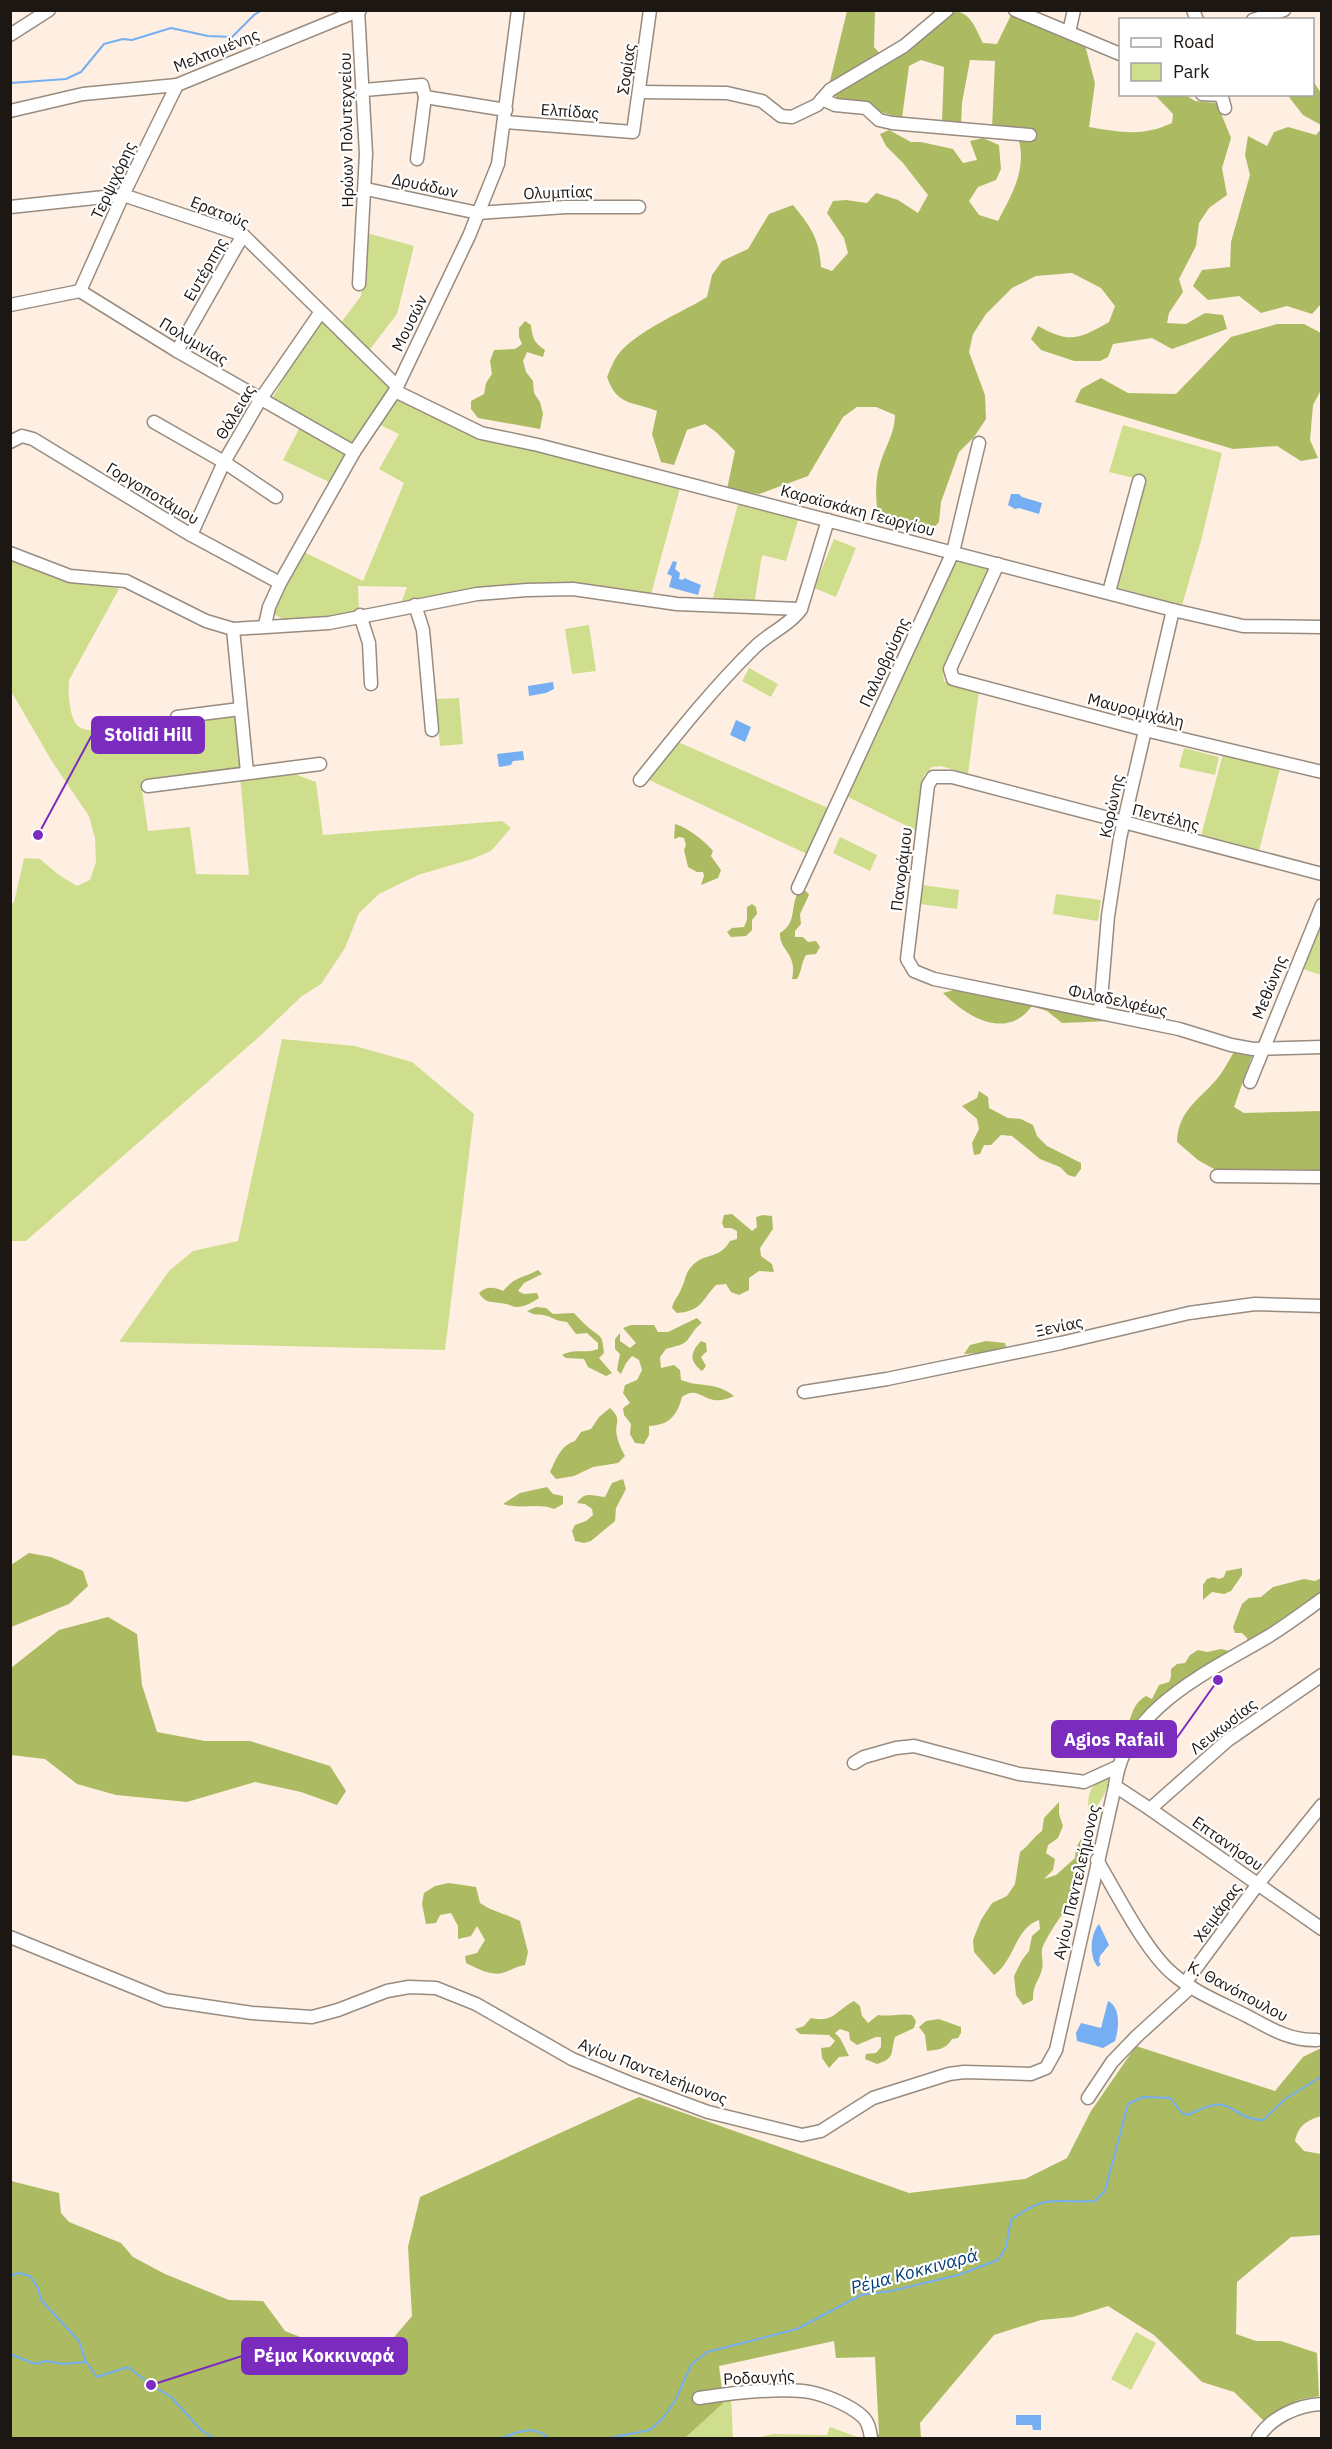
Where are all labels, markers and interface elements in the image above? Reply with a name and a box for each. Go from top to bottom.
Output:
legend [1119,18,1314,96]
street label: Μελπομένης [170,24,262,76]
text: Road [1173,30,1214,53]
street label: Σοφίας [613,42,640,96]
street label: Ηρώων Πολυτεχνείου [335,52,357,208]
text: Park [1173,60,1210,83]
street label: Ελπίδας [540,99,600,123]
street label: Τερψιχόρης [86,138,140,222]
street label: Δρυάδων [390,168,460,202]
street label: Ολυμπίας [523,181,593,203]
street label: Ερατούς [188,191,253,233]
street label: Ευτέρπης [179,233,231,304]
street label: Μουσών [387,292,431,354]
street label: Πολυμνίας [156,313,232,369]
street label: Θάλειας [211,381,259,443]
street label: Γοργοποτάμου [103,457,203,529]
street label: Καραϊσκάκη Γεωργίου [779,480,937,540]
street label: Παλιοβρύσης [855,614,914,710]
street label: Μαυρομιχάλη [1086,688,1186,732]
callout: Stolidi Hill [92,717,204,753]
text: Stolidi Hill [104,723,193,746]
street label: Κορώνης [1095,772,1128,840]
street label: Πεντέλης [1130,799,1202,835]
street label: Πανοράμου [886,826,916,912]
street label: Μεθώνης [1247,952,1291,1022]
street label: Φιλαδελφέως [1067,980,1170,1020]
street label: Ξενίας [1033,1311,1085,1341]
street label: Λευκωσίας [1186,1694,1261,1758]
callout: Agios Rafail [1052,1721,1176,1757]
text: Agios Rafail [1064,1728,1165,1751]
street label: Αγίου Παντελεήμονος [1048,1802,1104,1961]
street label: Επτανήσου [1189,1811,1267,1875]
street label: Χειμάρας [1189,1878,1245,1946]
street label: Κ. Θανόπουλου [1184,1956,1292,2026]
street label: Αγίου Παντελεήμονος [575,2033,731,2109]
water label: Ρέμα Κοκκιναρά [848,2243,981,2299]
callout: Ρέμα Κοκκιναρά [242,2338,407,2374]
text: Ρέμα Κοκκιναρά [254,2344,394,2367]
street label: Ροδαυγής [723,2365,796,2389]

